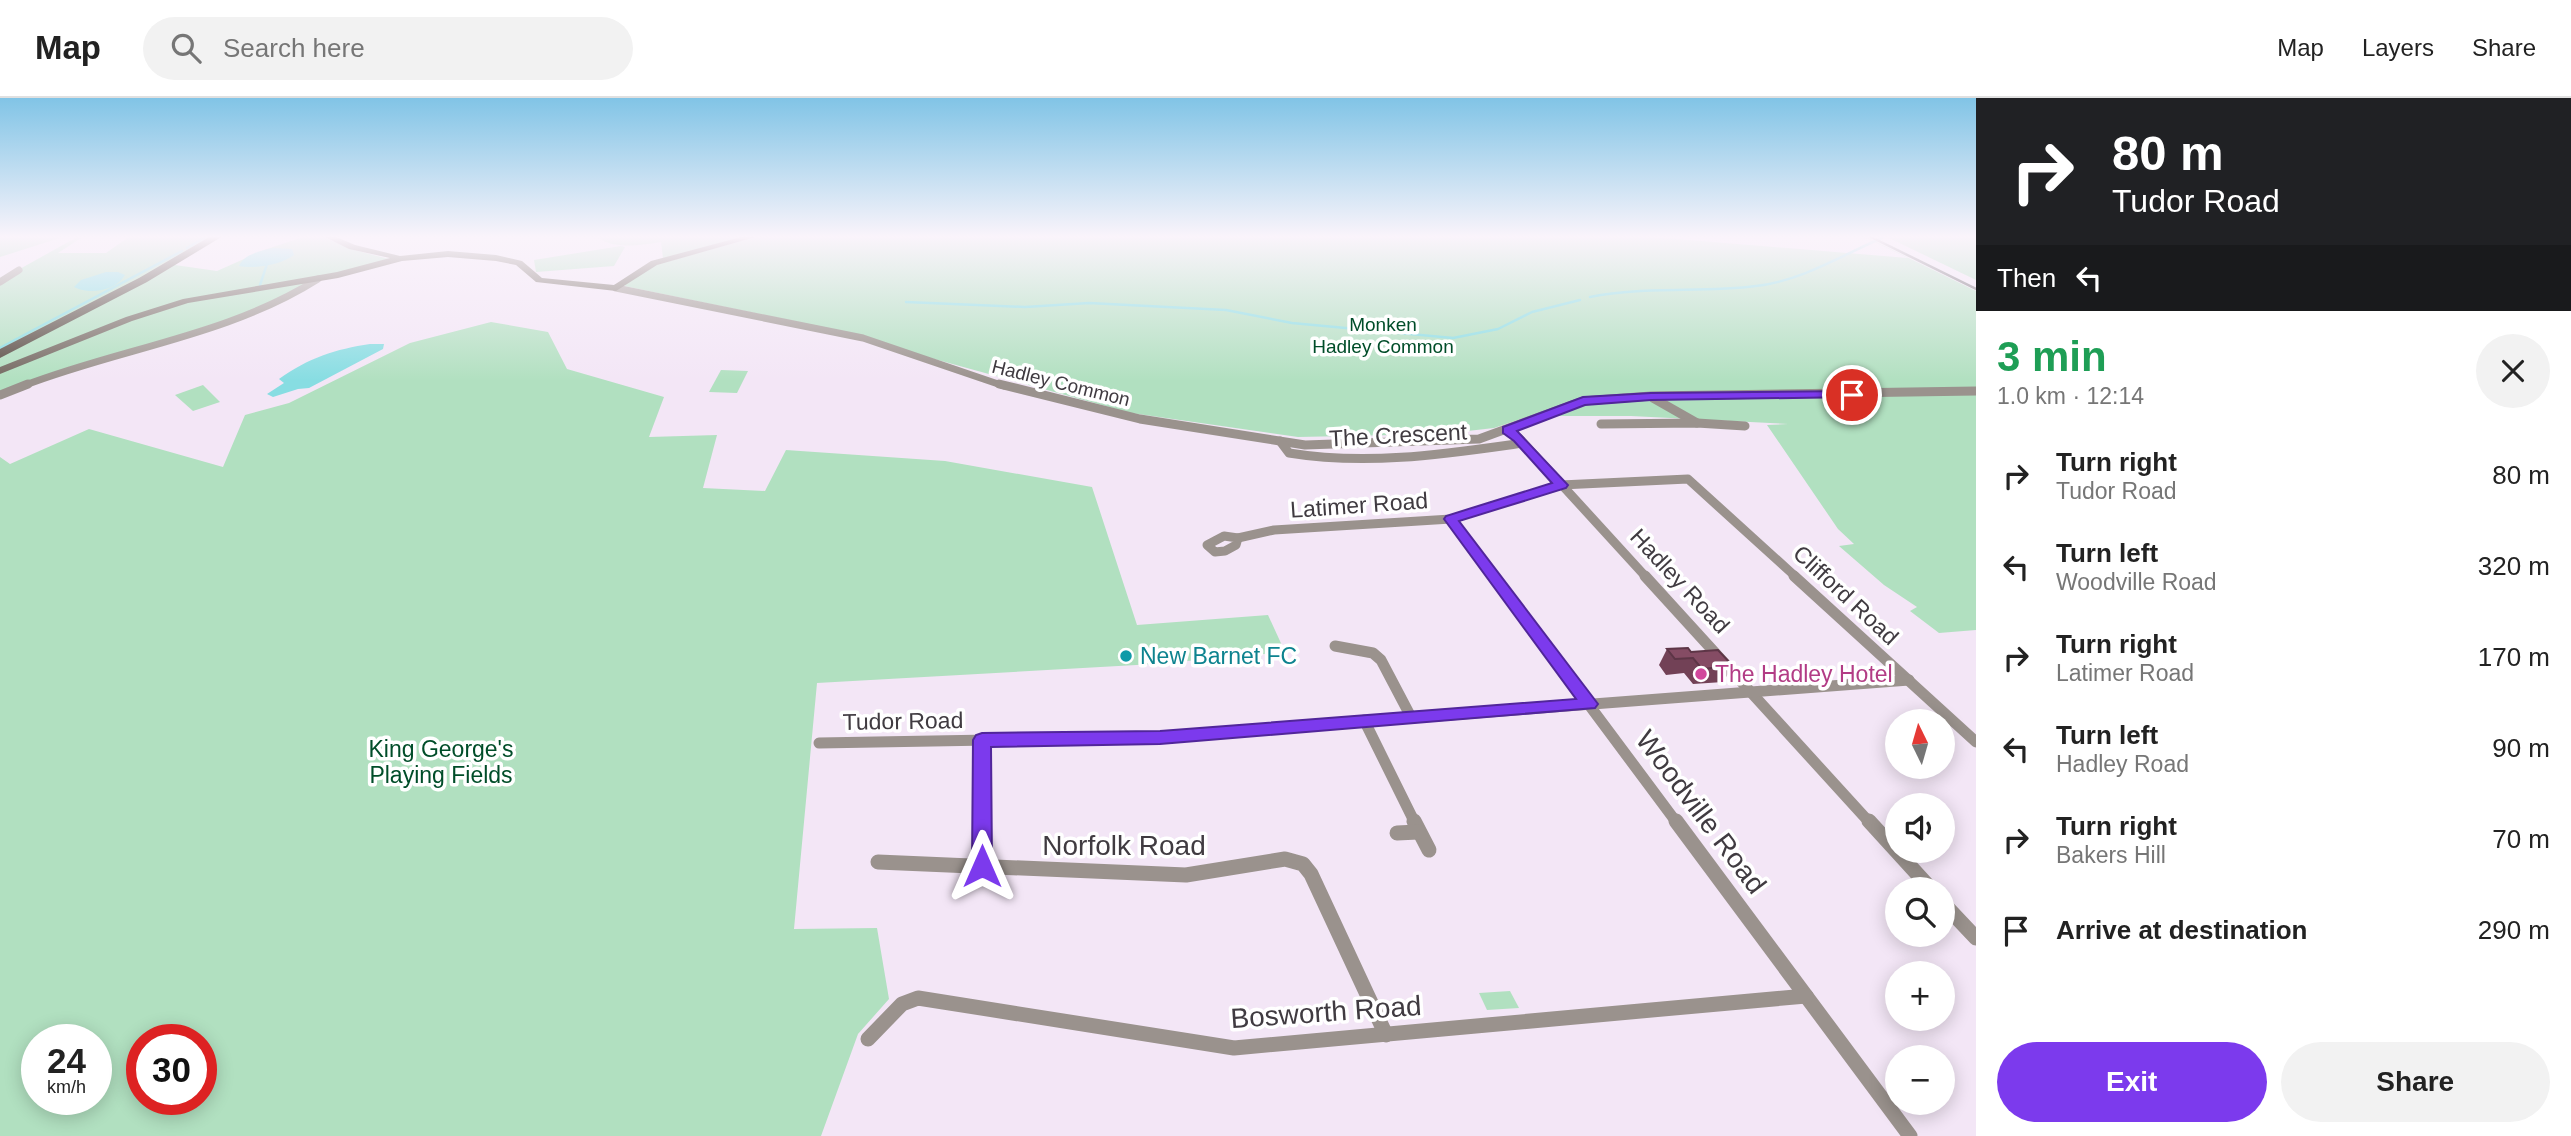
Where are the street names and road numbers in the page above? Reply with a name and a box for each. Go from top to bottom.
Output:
street label: Hadley Common [990,356,1132,410]
street label: The Crescent [1328,418,1468,452]
street label: Latimer Road [1289,487,1429,523]
street label: Hadley Road [1625,524,1735,638]
street label: Clifford Road [1788,540,1904,650]
street label: Tudor Road [842,707,964,735]
street label: Woodville Road [1630,725,1772,899]
street label: Norfolk Road [1042,830,1206,861]
street label: Bosworth Road [1229,990,1423,1034]

